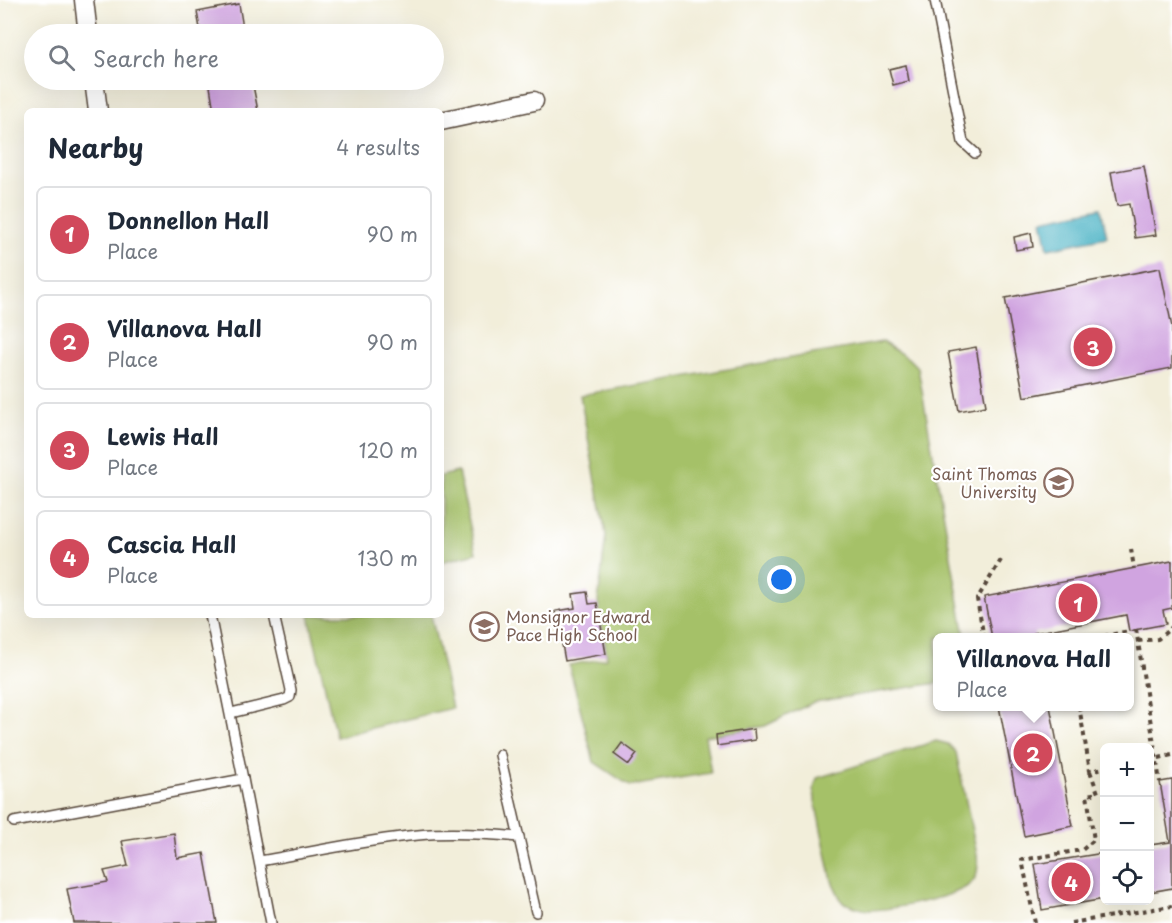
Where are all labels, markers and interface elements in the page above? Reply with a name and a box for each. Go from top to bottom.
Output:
search box [24,24,444,90]
icon: search [45,41,78,74]
text: Search here [93,41,219,74]
text: Nearby [48,128,143,167]
text: 4 results [336,132,420,162]
text: Donnellon Hall [107,203,269,236]
text: 1 [65,219,74,249]
text: 90 m [367,219,418,249]
text: Place [107,236,158,266]
text: Villanova Hall [107,311,262,344]
pin: 3 [1074,324,1112,370]
text: 2 [62,327,77,357]
text: 90 m [367,327,418,357]
text: Place [107,344,158,374]
text: Lewis Hall [107,419,218,452]
text: 3 [63,435,76,465]
text: 120 m [359,435,418,465]
text: Place [107,452,158,482]
place label: Saint Thomas University [932,461,1037,503]
school or university icon: Saint Thomas University [1042,467,1074,499]
text: Cascia Hall [107,527,236,560]
text: 4 [63,543,76,573]
text: 130 m [358,543,418,573]
text: Place [107,560,158,590]
your location [767,565,796,594]
pin: 1 [1058,580,1098,626]
place label: Monsignor Edward Pace High School [506,604,651,646]
school or university icon: Monsignor Edward Pace High School [469,610,501,642]
popup [933,633,1134,711]
text: Villanova Hall [956,641,1111,674]
text: Place [956,674,1007,704]
pin: 2 [1014,730,1052,776]
map controls [1100,743,1154,905]
button: + [1100,743,1154,797]
button: − [1100,797,1154,851]
button: locate [1100,851,1154,905]
pin: 4 [1052,860,1090,904]

